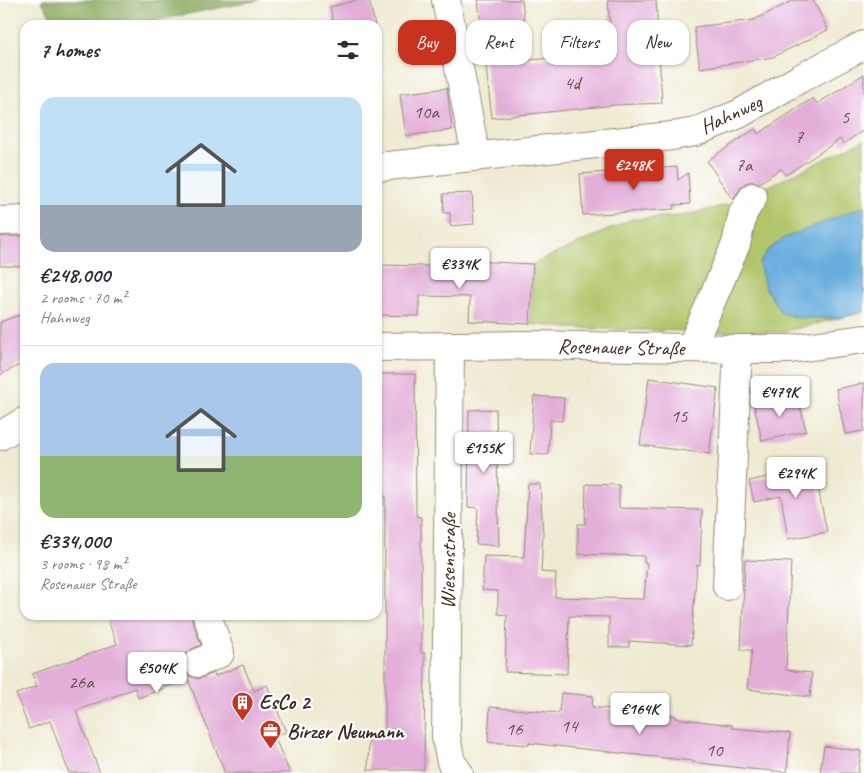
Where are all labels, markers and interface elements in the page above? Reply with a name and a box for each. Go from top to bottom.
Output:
chip: Buy [398,20,456,65]
chip: Rent [466,20,532,65]
chip: Filters [542,20,617,65]
chip: New [627,20,689,65]
icon: filters [334,36,362,64]
text: 7 homes [40,37,99,63]
house number: 4d [564,71,584,95]
street label: Hahnweg [696,88,767,140]
house number: 10a [413,100,440,124]
house number: 5 [841,105,851,129]
house number: 7 [795,125,805,149]
icon: home [156,130,246,220]
pin: €248K [599,148,669,191]
house number: 7a [736,153,754,177]
text: €248K [616,155,652,175]
pin: €334K [425,248,495,290]
text: €334K [442,254,478,274]
text: €248,000 [40,262,110,288]
text: 2 rooms · 70 m² [40,288,126,308]
text: Hahnweg [40,308,90,328]
street label: Rosenauer Straße [557,333,687,361]
pin: €479K [745,376,815,418]
text: €479K [762,382,798,402]
icon: home [156,395,246,485]
house number: 15 [670,404,689,428]
pin: €155K [449,432,519,474]
text: €155K [466,438,502,458]
pin: €294K [761,456,831,499]
text: €294K [778,463,814,483]
street label: Wiesenstraße [434,511,462,609]
text: €334,000 [40,528,110,554]
text: 3 rooms · 98 m² [40,554,126,574]
text: Rosenauer Straße [40,574,137,594]
pin: €504K [122,652,192,694]
text: €504K [139,658,175,678]
house number: 26a [68,670,95,694]
place label: EsCo 2 [259,689,312,715]
building icon: EsCo 2 [231,690,255,721]
pin: €164K [605,692,675,735]
text: €164K [621,699,659,719]
house number: 14 [560,714,580,738]
house number: 16 [505,717,524,741]
place label: Birzer Neumann [287,718,405,744]
office icon: Birzer Neumann [259,719,283,750]
house number: 10 [705,738,724,762]

